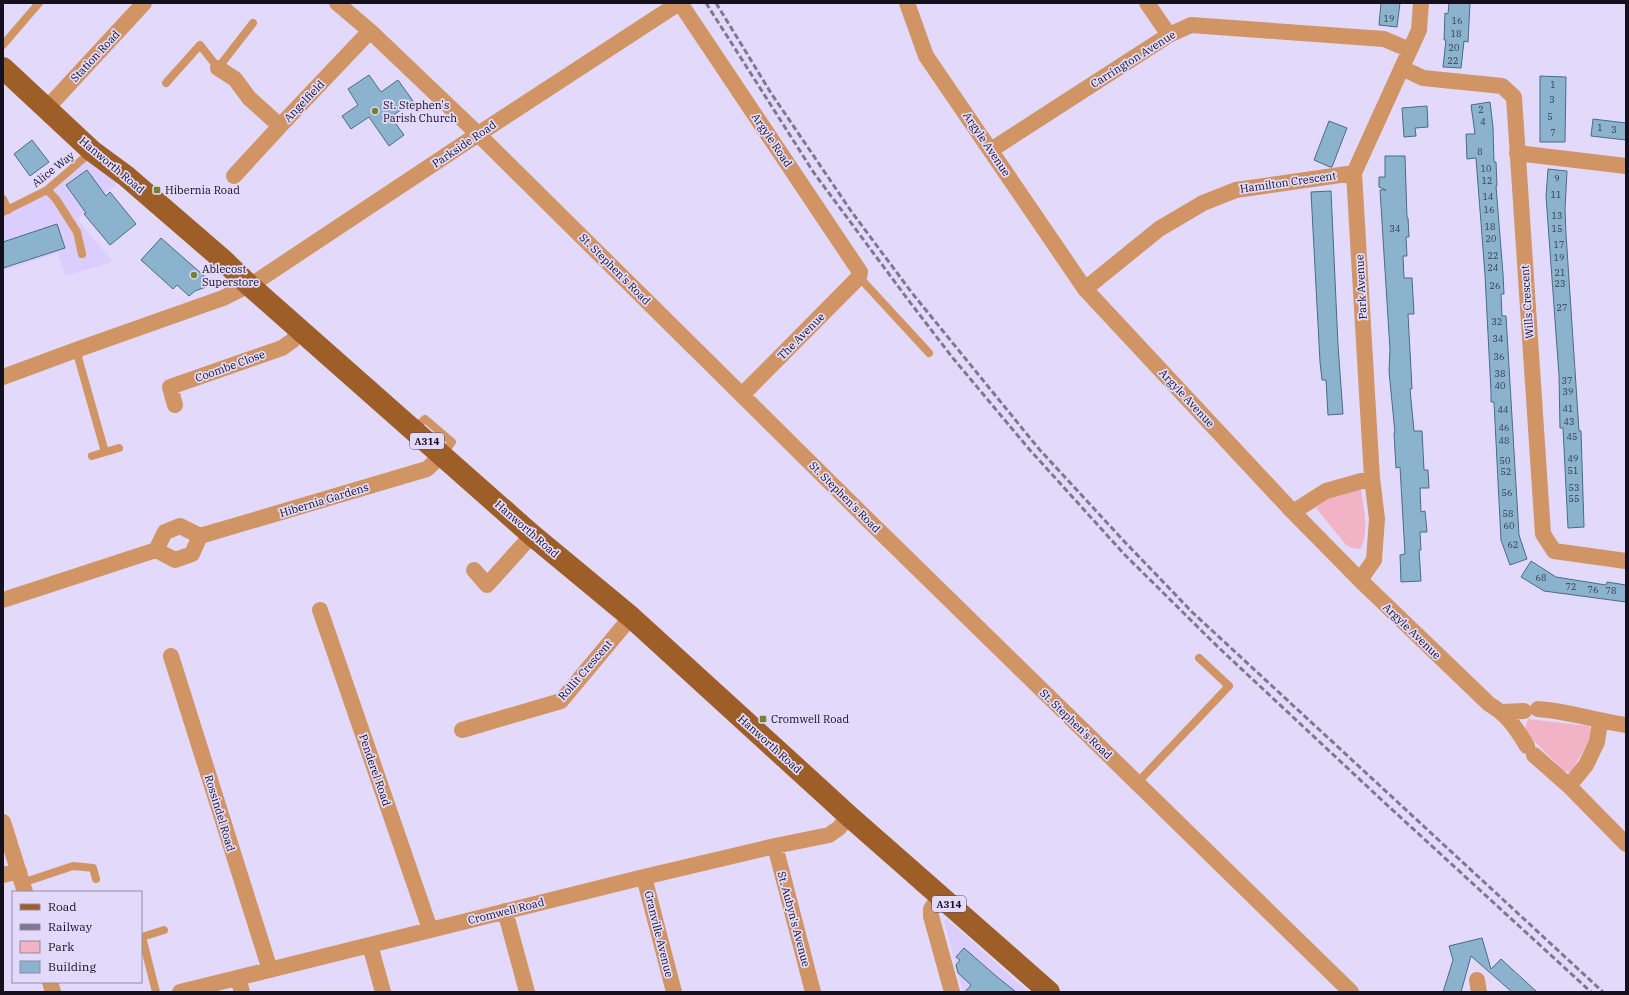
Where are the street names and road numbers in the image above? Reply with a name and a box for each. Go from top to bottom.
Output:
street label: Station Road [68,27,123,85]
street label: Carrington Avenue [1088,27,1178,91]
street label: Angelfield [281,77,327,125]
street label: Argyle Avenue [960,109,1014,179]
street label: Argyle Road [749,110,795,170]
street label: Parkside Road [429,117,499,171]
street label: Hanworth Road [77,134,148,197]
street label: Alice Way [29,148,77,190]
street label: Hamilton Crescent [1239,168,1337,196]
street label: St. Stephen's Road [576,230,654,308]
street label: Park Avenue [1352,254,1370,320]
street label: Wills Crescent [1517,265,1537,339]
street label: The Avenue [774,309,828,363]
street label: Coombe Close [193,347,267,385]
street label: Argyle Avenue [1156,366,1218,430]
road number: A314 [410,433,444,449]
street label: St. Stephen's Road [806,458,884,536]
street label: Hibernia Gardens [278,480,370,520]
street label: Hanworth Road [492,497,562,561]
street label: Argyle Avenue [1380,600,1444,662]
street label: Rollit Crescent [555,637,615,703]
street label: St. Stephen's Road [1037,686,1115,762]
street label: Hanworth Road [735,712,805,776]
street label: Penderel Road [356,732,394,808]
street label: Rossindel Road [202,773,238,853]
street label: St. Aubyn's Avenue [775,870,814,968]
street label: Granville Avenue [641,889,677,979]
street label: Cromwell Road [466,895,546,927]
road number: A314 [932,896,966,912]

